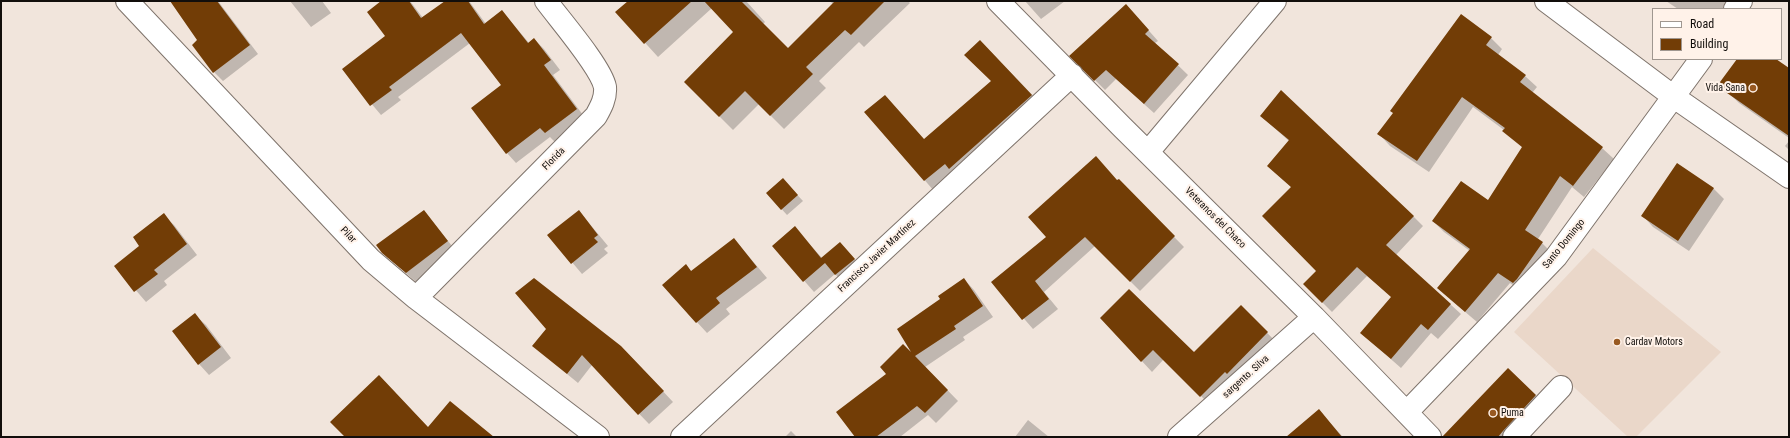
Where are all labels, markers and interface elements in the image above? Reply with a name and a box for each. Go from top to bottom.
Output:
legend [1652,8,1782,60]
text: Road [1690,17,1714,31]
text: Building [1690,37,1728,51]
place label: Vida Sana [1705,82,1745,94]
marker: Vida Sana [1748,83,1758,93]
street label: Florida [540,145,568,173]
street label: Veteranos del Chaco [1182,185,1248,251]
street label: Francisco Javier Martínez [836,217,918,295]
street label: Santo Domingo [1540,217,1588,271]
street label: Pilar [337,224,359,246]
place label: Cardav Motors [1625,336,1683,348]
marker: Cardav Motors [1612,337,1622,347]
street label: sargento. Silva [1220,353,1272,401]
place label: Puma [1501,407,1524,419]
marker: Puma [1488,408,1498,418]

